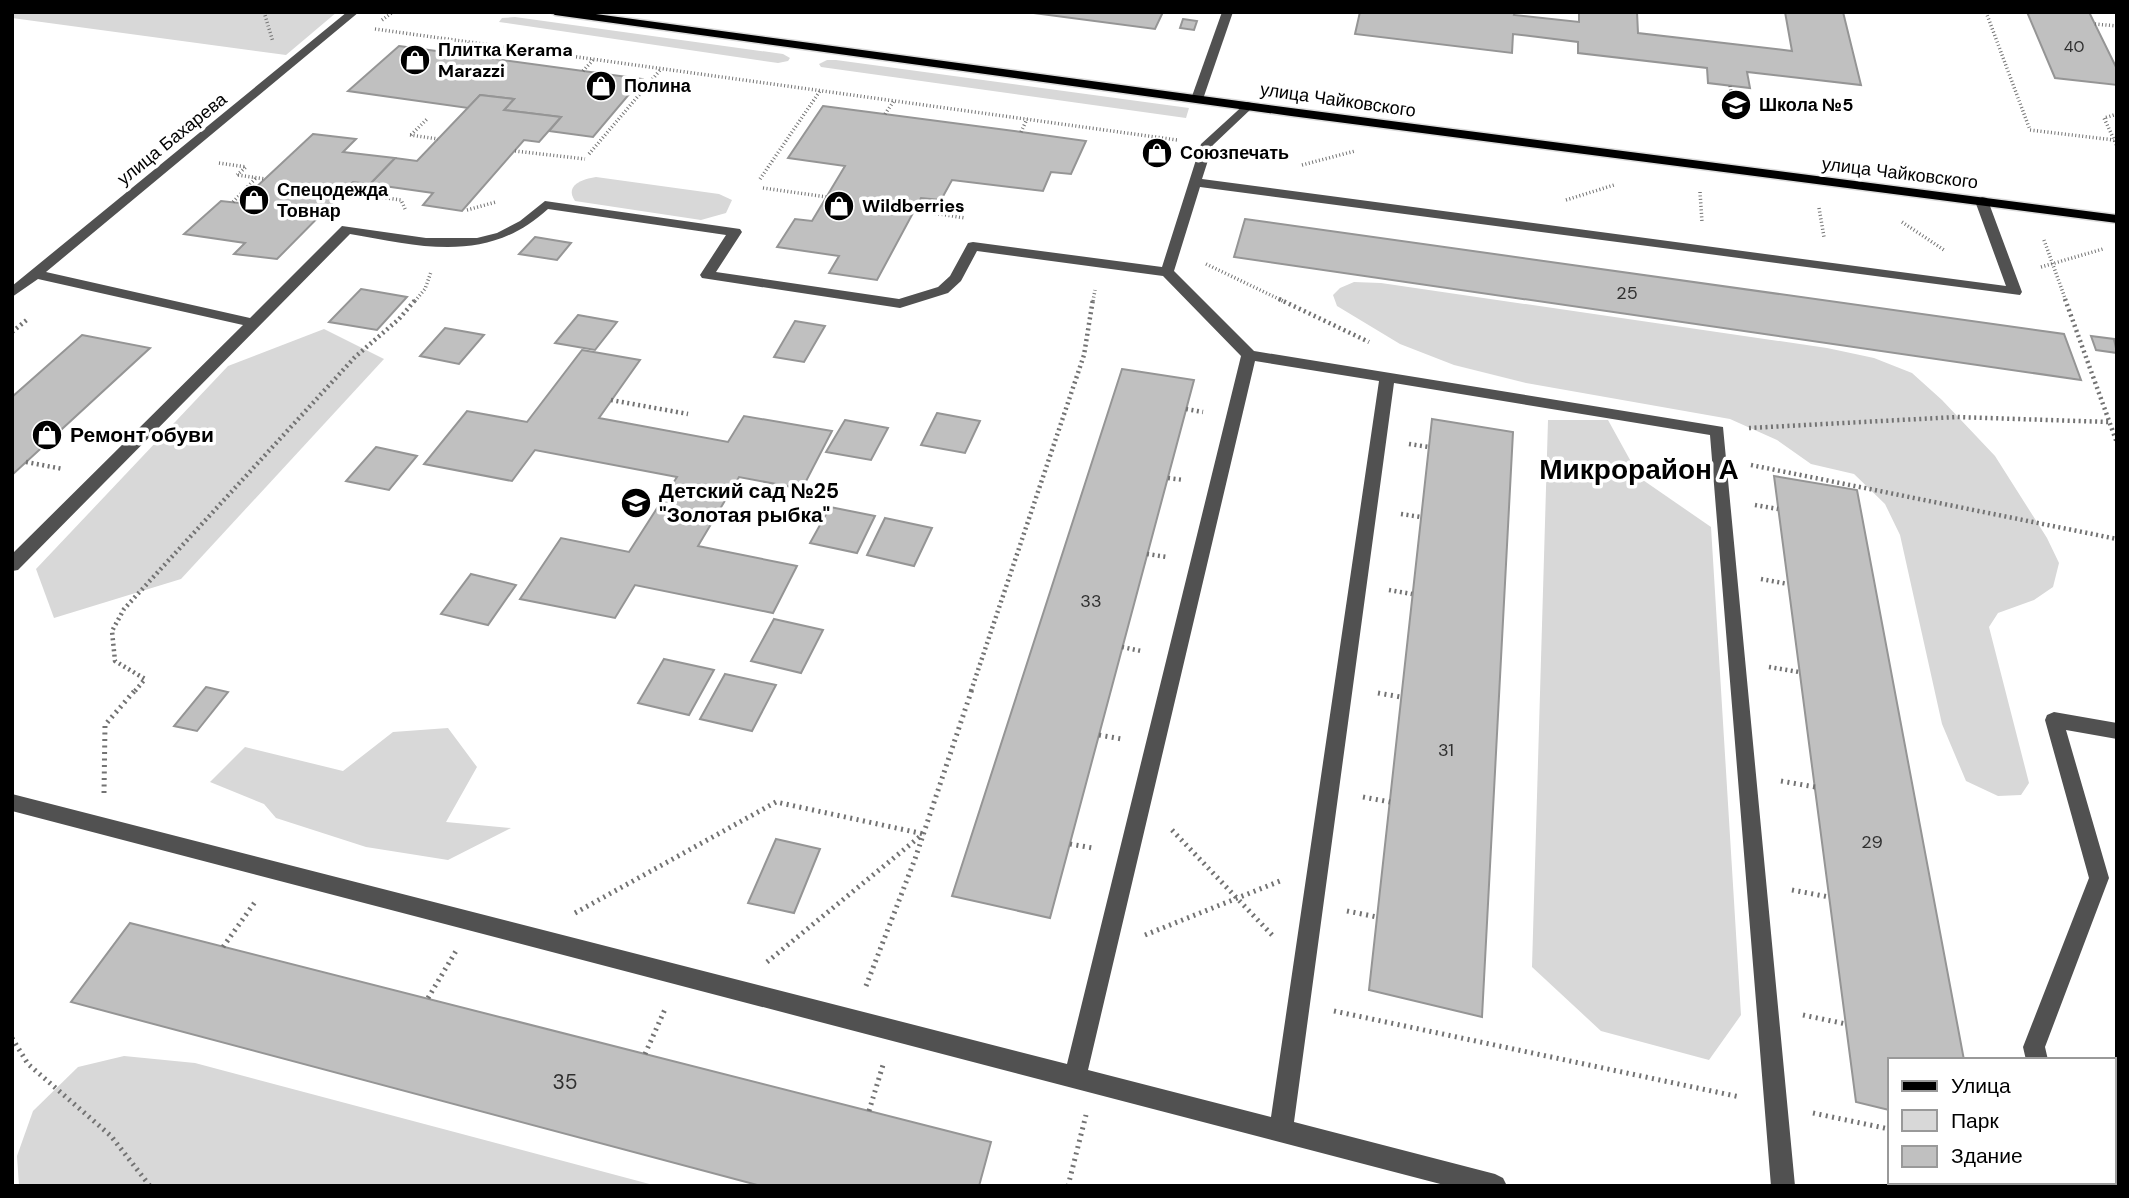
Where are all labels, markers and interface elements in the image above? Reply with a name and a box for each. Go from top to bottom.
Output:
house number: 40 [2064,36,2084,57]
place label: Плитка Kerama Marazzi [438,38,573,83]
shop icon: Плитка Kerama Marazzi [398,43,432,77]
shop icon: Полина [584,69,618,103]
place label: Полина [624,74,692,98]
street label: улица Чайковского [1259,77,1417,123]
street label: улица Бахарева [112,87,233,191]
school or university icon: Школа №5 [1719,88,1753,122]
place label: Школа №5 [1759,93,1853,117]
shop icon: Союзпечать [1140,136,1174,170]
place label: Союзпечать [1180,141,1289,165]
street label: улица Чайковского [1821,152,1979,194]
place label: Спецодежда Товнар [277,178,389,223]
shop icon: Спецодежда Товнар [237,183,271,217]
shop icon: Wildberries [822,189,856,223]
place label: Wildberries [862,194,965,218]
house number: 25 [1616,281,1638,305]
shop icon: Ремонт обуви [30,418,64,452]
place label: Ремонт обуви [70,421,214,449]
district label: Микрорайон А [1539,451,1739,488]
place label: Детский сад №25 "Золотая рыбка" [659,477,839,529]
school or university icon: Детский сад №25 "Золотая рыбка" [619,486,653,520]
house number: 33 [1080,589,1102,613]
house number: 31 [1438,738,1454,762]
house number: 29 [1861,830,1883,854]
legend [1888,1058,2115,1184]
house number: 35 [552,1068,578,1096]
text: Улица [1951,1072,2011,1100]
text: Парк [1951,1107,1999,1135]
text: Здание [1951,1142,2023,1170]

